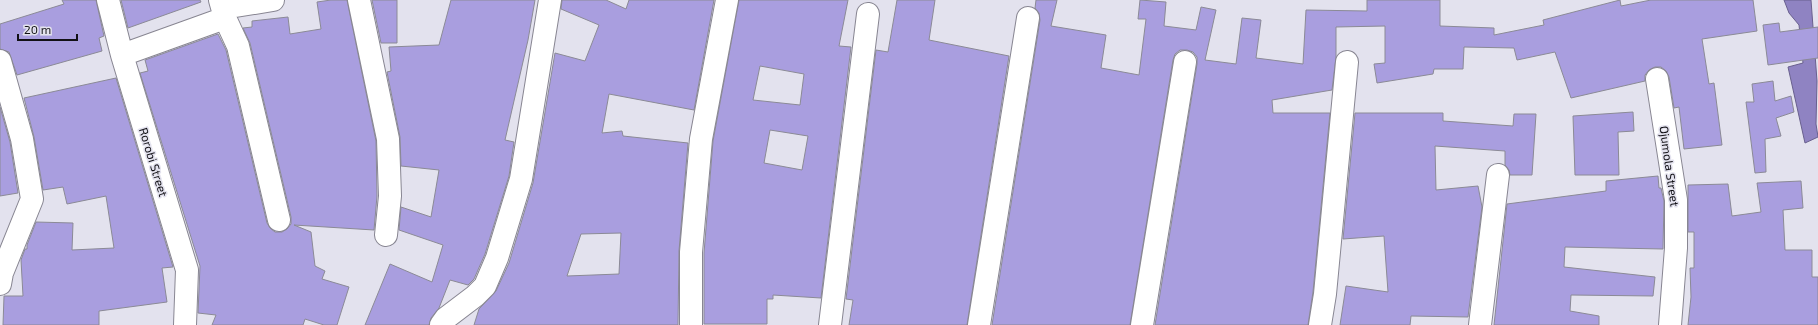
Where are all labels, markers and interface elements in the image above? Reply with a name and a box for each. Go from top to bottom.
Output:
scale bar [18,16,77,42]
text: 20 m [24,22,51,36]
street label: Ojumola Street [1656,125,1683,208]
street label: Rorobi Street [137,126,171,199]

